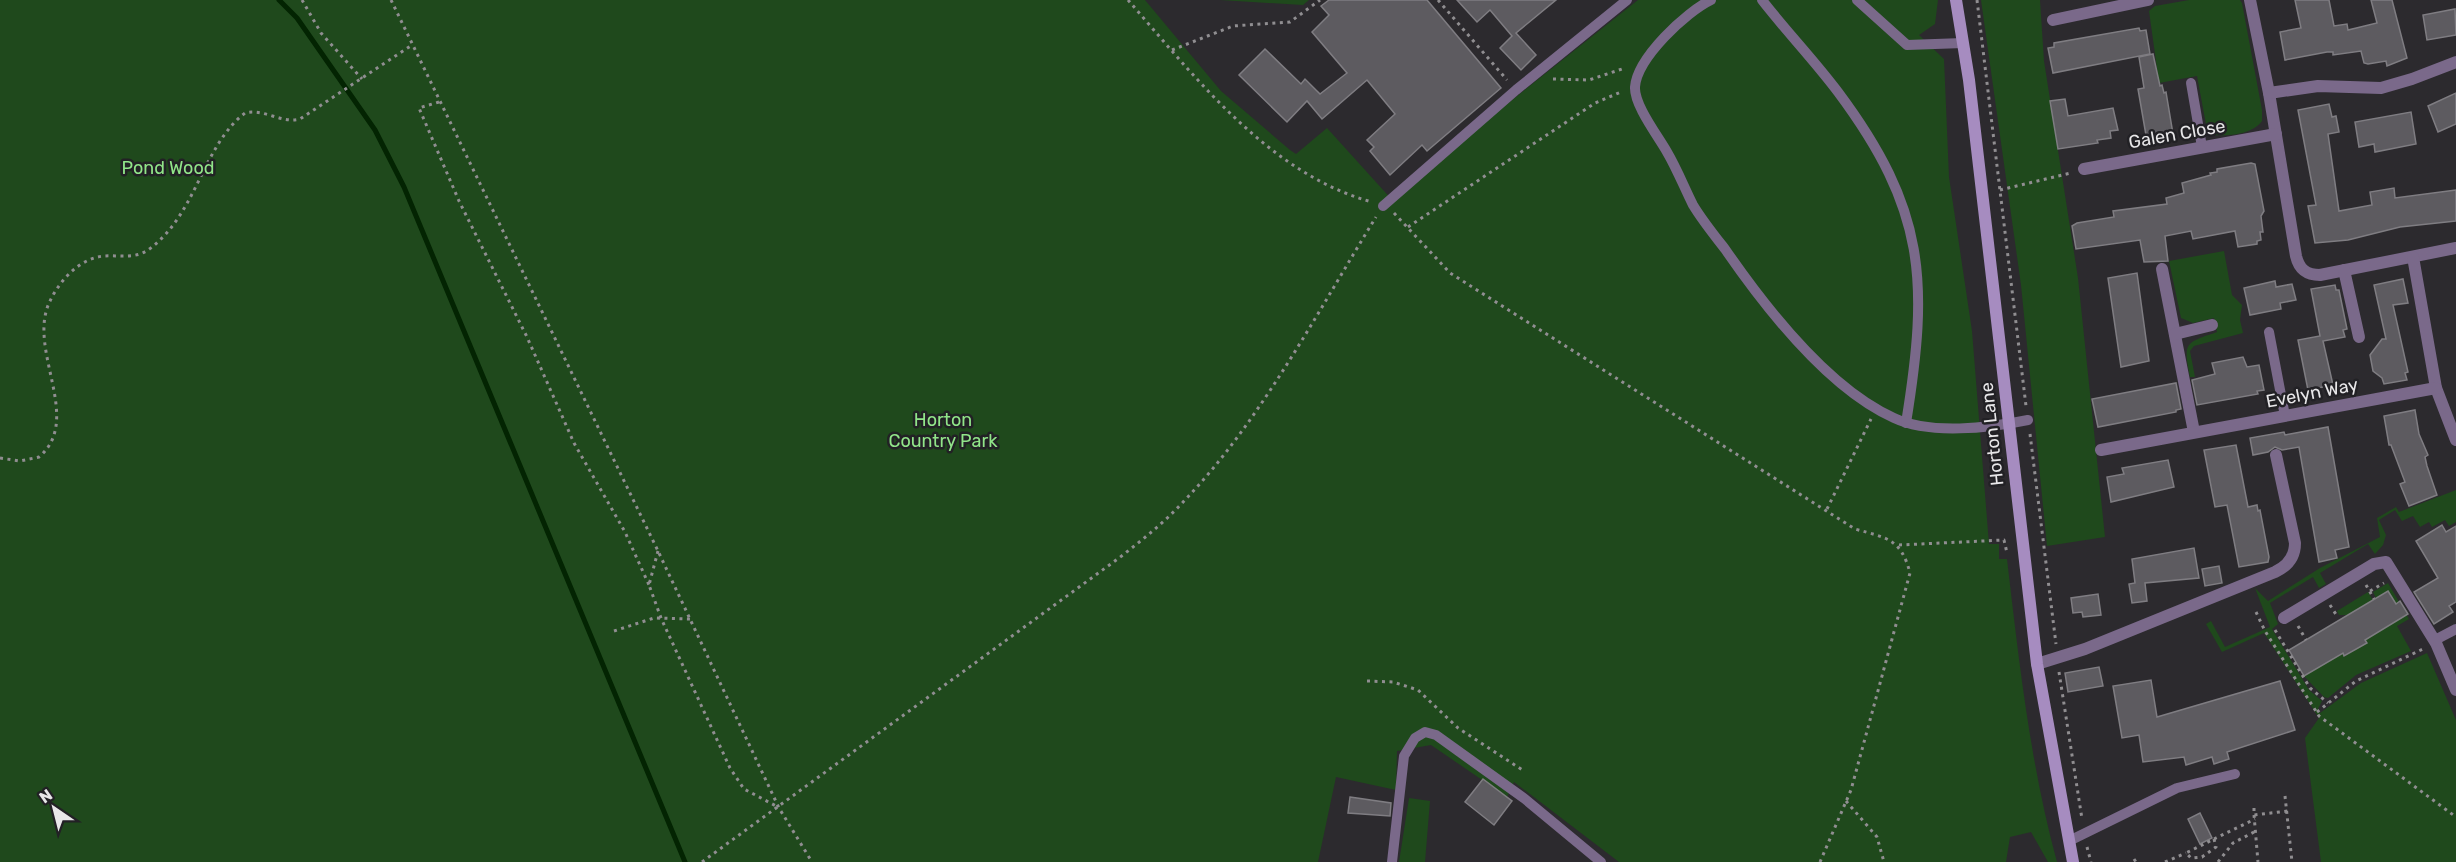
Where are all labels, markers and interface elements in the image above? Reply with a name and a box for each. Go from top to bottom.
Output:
street label: Galen Close [2127,115,2227,153]
park label: Pond Wood [122,157,214,179]
street label: Evelyn Way [2264,373,2360,413]
street label: Horton Lane [1976,381,2008,487]
park label: Horton Country Park [888,409,998,452]
north arrow [24,778,84,838]
text: N [36,785,56,807]

